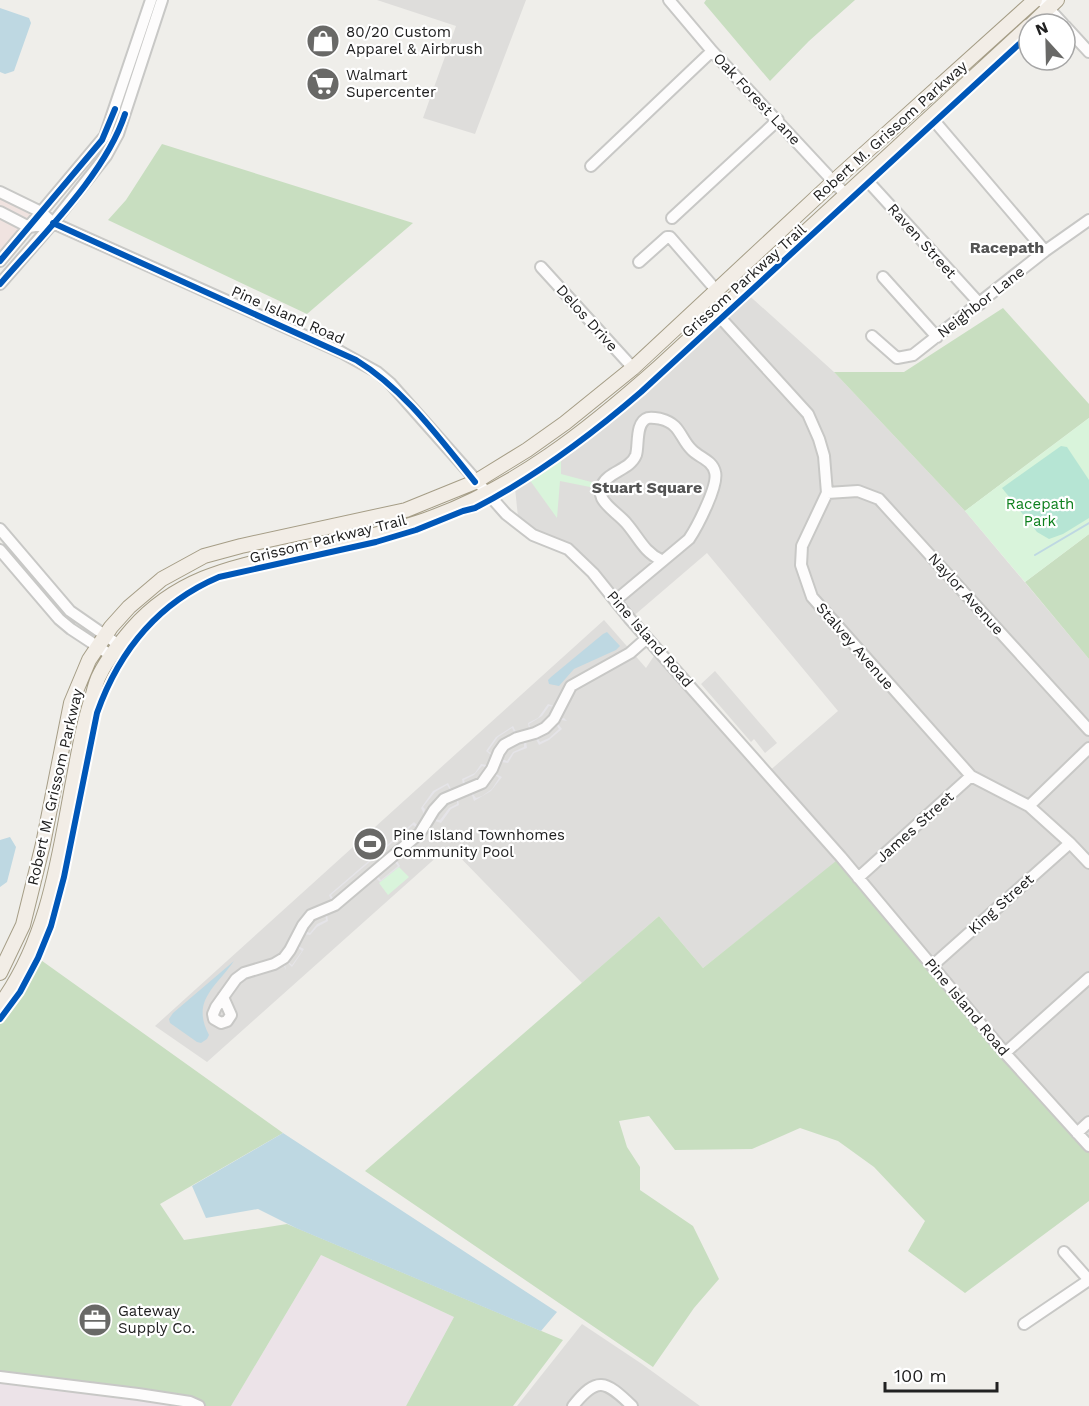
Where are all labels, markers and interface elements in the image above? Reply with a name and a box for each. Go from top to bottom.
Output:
north arrow [1017,12,1077,72]
text: N [1033,18,1051,40]
shop icon: 80/20 Custom Apparel & Airbrush [305,23,341,59]
place label: 80/20 Custom Apparel & Airbrush [346,23,483,58]
street label: Oak Forest Lane [710,49,804,149]
street label: Robert M. Grissom Parkway [809,57,971,205]
supermarket icon: Walmart Supercenter [305,66,341,102]
place label: Walmart Supercenter [346,66,436,101]
street label: Raven Street [884,200,961,283]
street label: Grissom Parkway Trail [678,220,810,342]
district label: Racepath [970,238,1044,257]
street label: Neighbor Lane [934,262,1028,342]
street label: Delos Drive [552,281,622,355]
street label: Pine Island Road [229,282,347,348]
district label: Stuart Square [592,478,702,497]
park label: Racepath Park [1006,495,1074,530]
street label: Grissom Parkway Trail [248,511,409,567]
street label: Naylor Avenue [925,549,1007,639]
street label: Pine Island Road [603,587,697,691]
street label: Stalvey Avenue [812,599,898,693]
street label: Robert M. Grissom Parkway [24,687,86,887]
street label: James Street [873,787,958,866]
sports icon: Pine Island Townhomes Community Pool [352,826,388,862]
place label: Pine Island Townhomes Community Pool [393,826,565,861]
street label: King Street [965,870,1038,938]
street label: Pine Island Road [921,955,1013,1059]
office icon: Gateway Supply Co. [77,1302,113,1338]
place label: Gateway Supply Co. [118,1302,195,1337]
scale bar [885,1355,998,1393]
text: 100 m [894,1365,947,1386]

